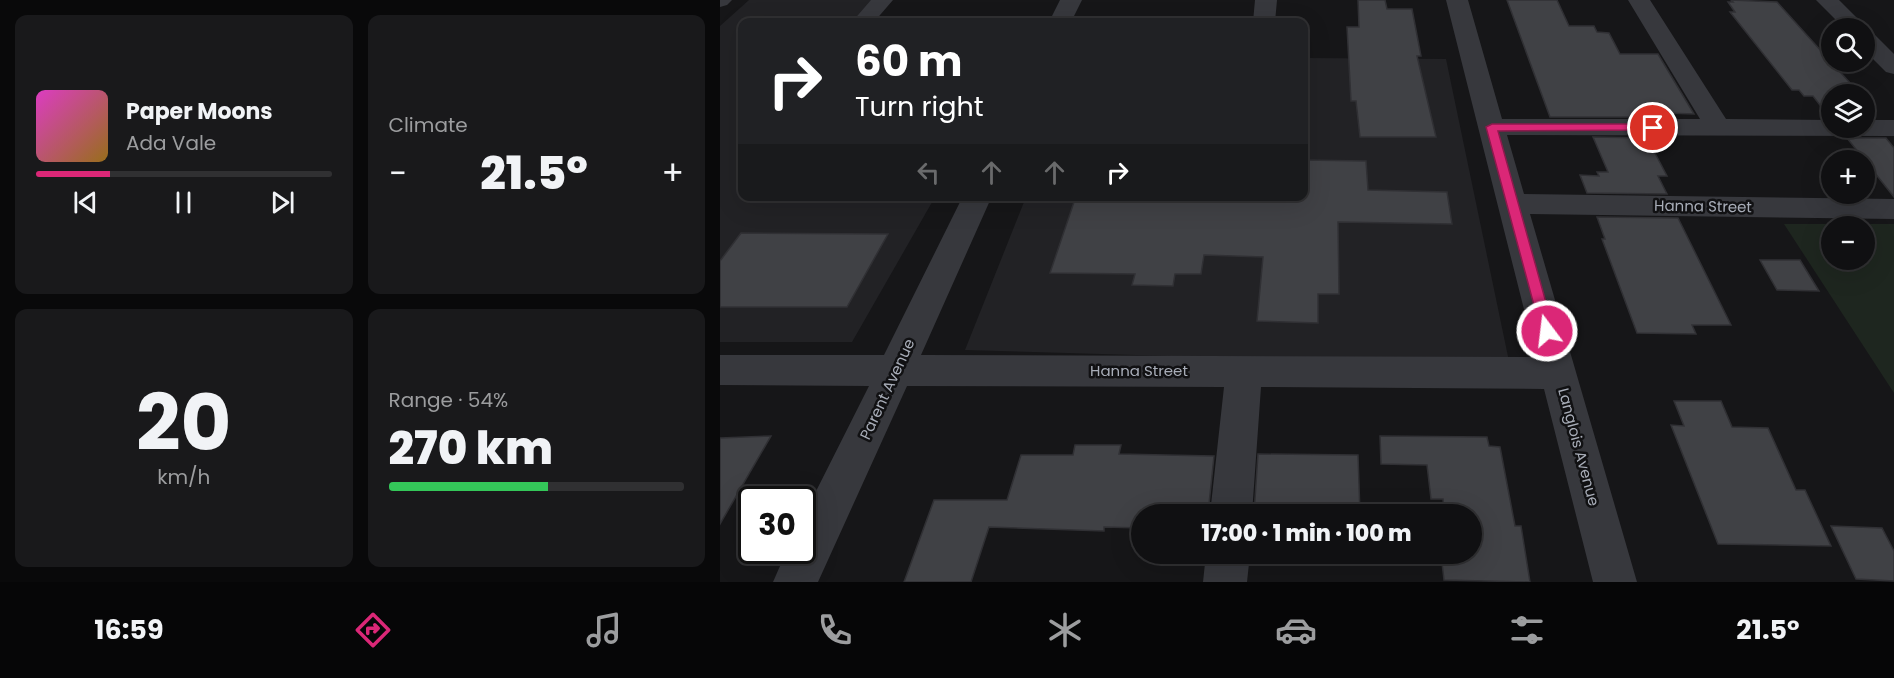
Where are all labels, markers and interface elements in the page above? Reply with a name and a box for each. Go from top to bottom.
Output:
map controls [1821,18,1875,270]
button: search [1821,18,1875,72]
text: 60 m [855,32,963,91]
icon: right [756,42,834,120]
button: layers [1821,84,1875,138]
text: Turn right [855,88,984,125]
text: Paper Moons [126,96,273,127]
pin [1627,102,1678,153]
text: Climate [389,111,468,139]
icon: arrive [1636,111,1669,144]
text: Ada Vale [126,129,216,157]
text: 21.5° [480,142,588,205]
text: − [389,150,407,197]
text: + [661,150,684,197]
button: + [1821,150,1875,204]
icon: left [912,156,945,189]
icon: ahead [975,156,1008,189]
icon: ahead [1038,156,1071,189]
icon: right [1101,156,1134,189]
icon: previous [69,186,102,219]
icon: pause [167,186,200,219]
icon: next [266,186,299,219]
street label: Hanna Street [1654,195,1752,217]
button: − [1821,216,1875,270]
position arrow [1515,299,1579,363]
street label: Parent Avenue [854,335,920,443]
street label: Hanna Street [1090,360,1188,381]
text: 20 [136,368,231,477]
text: Range · 54% [389,386,508,414]
street label: Langlois Avenue [1553,386,1605,508]
text: 270 km [389,417,553,480]
text: km/h [157,463,210,491]
speed limit sign: 30 [738,486,816,564]
text: 17:00 · 1 min · 100 m [1202,518,1411,549]
icon: directions [352,609,394,651]
icon: music [583,609,625,651]
icon: phone [814,609,856,651]
icon: climate [1044,609,1086,651]
icon: car [1275,609,1317,651]
icon: filters [1506,609,1548,651]
text: 16:59 [94,611,164,648]
text: 21.5° [1736,611,1800,648]

